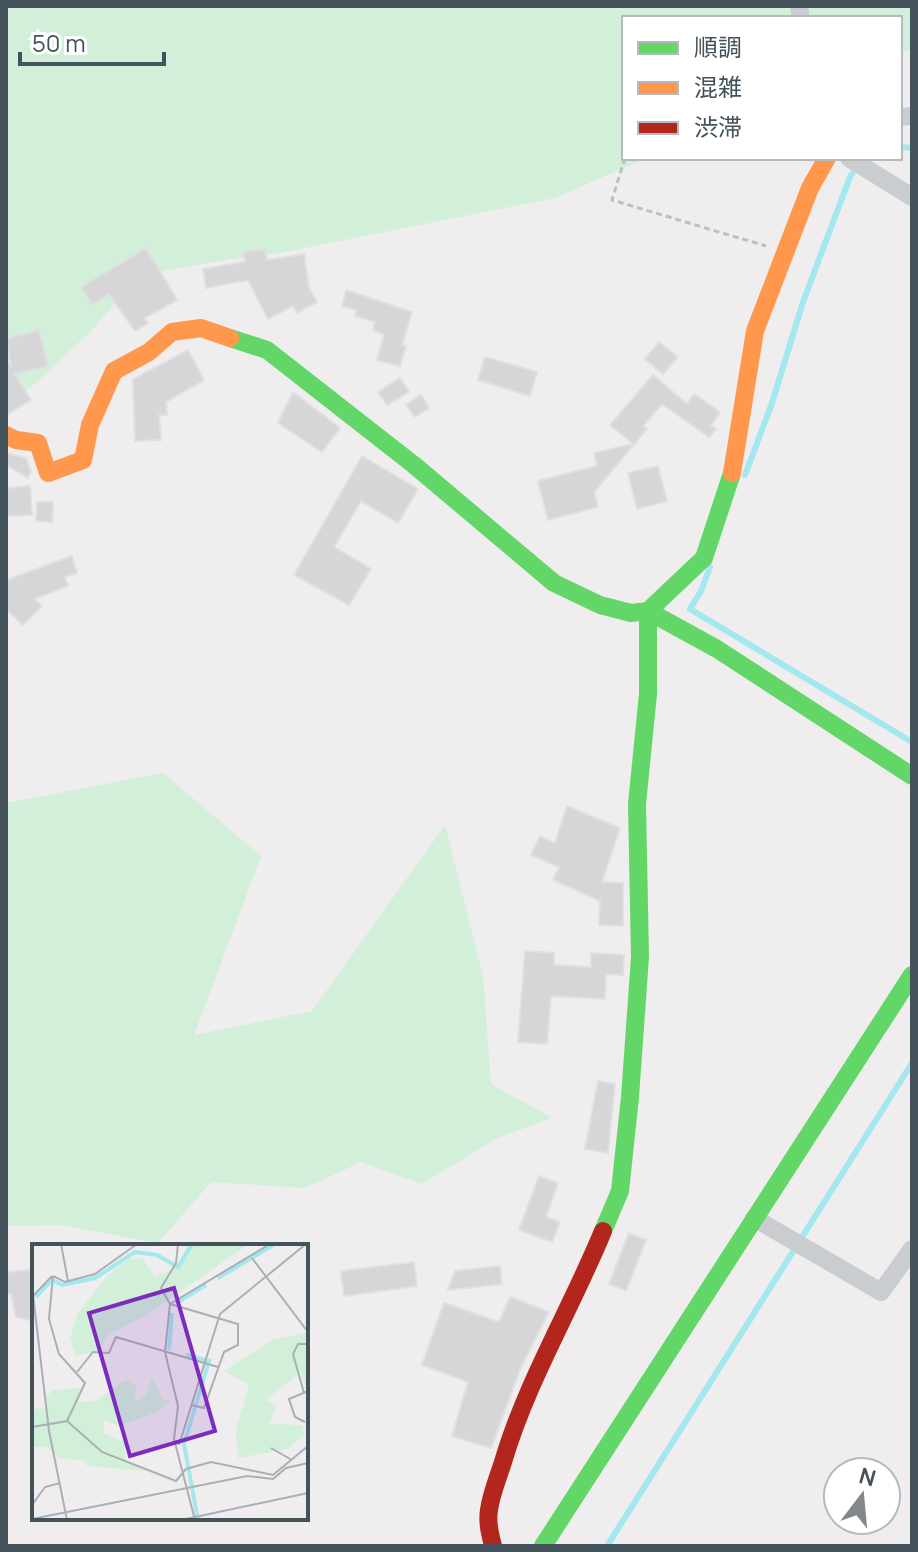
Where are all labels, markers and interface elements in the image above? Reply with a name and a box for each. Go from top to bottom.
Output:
scale bar [20,16,164,66]
legend [622,16,902,160]
text: 50 m [32,26,86,59]
text: 順調 [694,30,742,63]
text: 混雑 [694,70,742,103]
text: 渋滞 [694,110,742,143]
inset map [32,1244,308,1520]
north arrow [822,1456,902,1536]
text: N [856,1460,879,1493]

